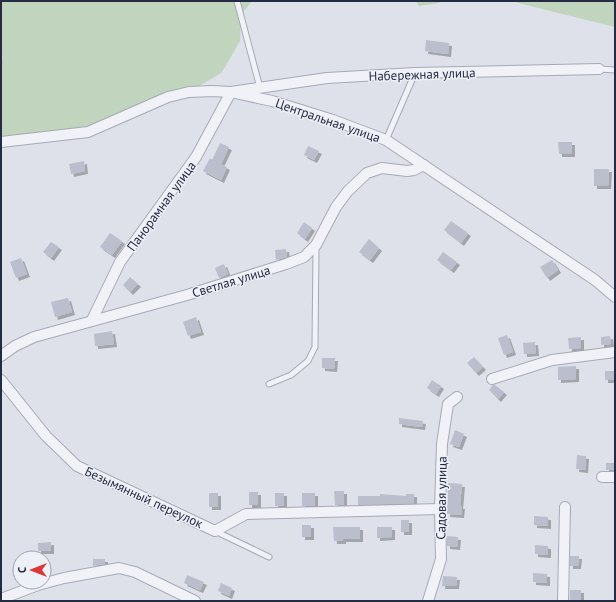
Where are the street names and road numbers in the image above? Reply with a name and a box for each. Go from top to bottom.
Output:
street label: Набережная улица [368,64,476,85]
street label: Центральная улица [273,95,382,146]
street label: Панорамная улица [123,158,200,255]
street label: Светлая улица [190,261,272,301]
street label: Садовая улица [432,456,451,540]
street label: Безымянный переулок [82,463,206,533]

